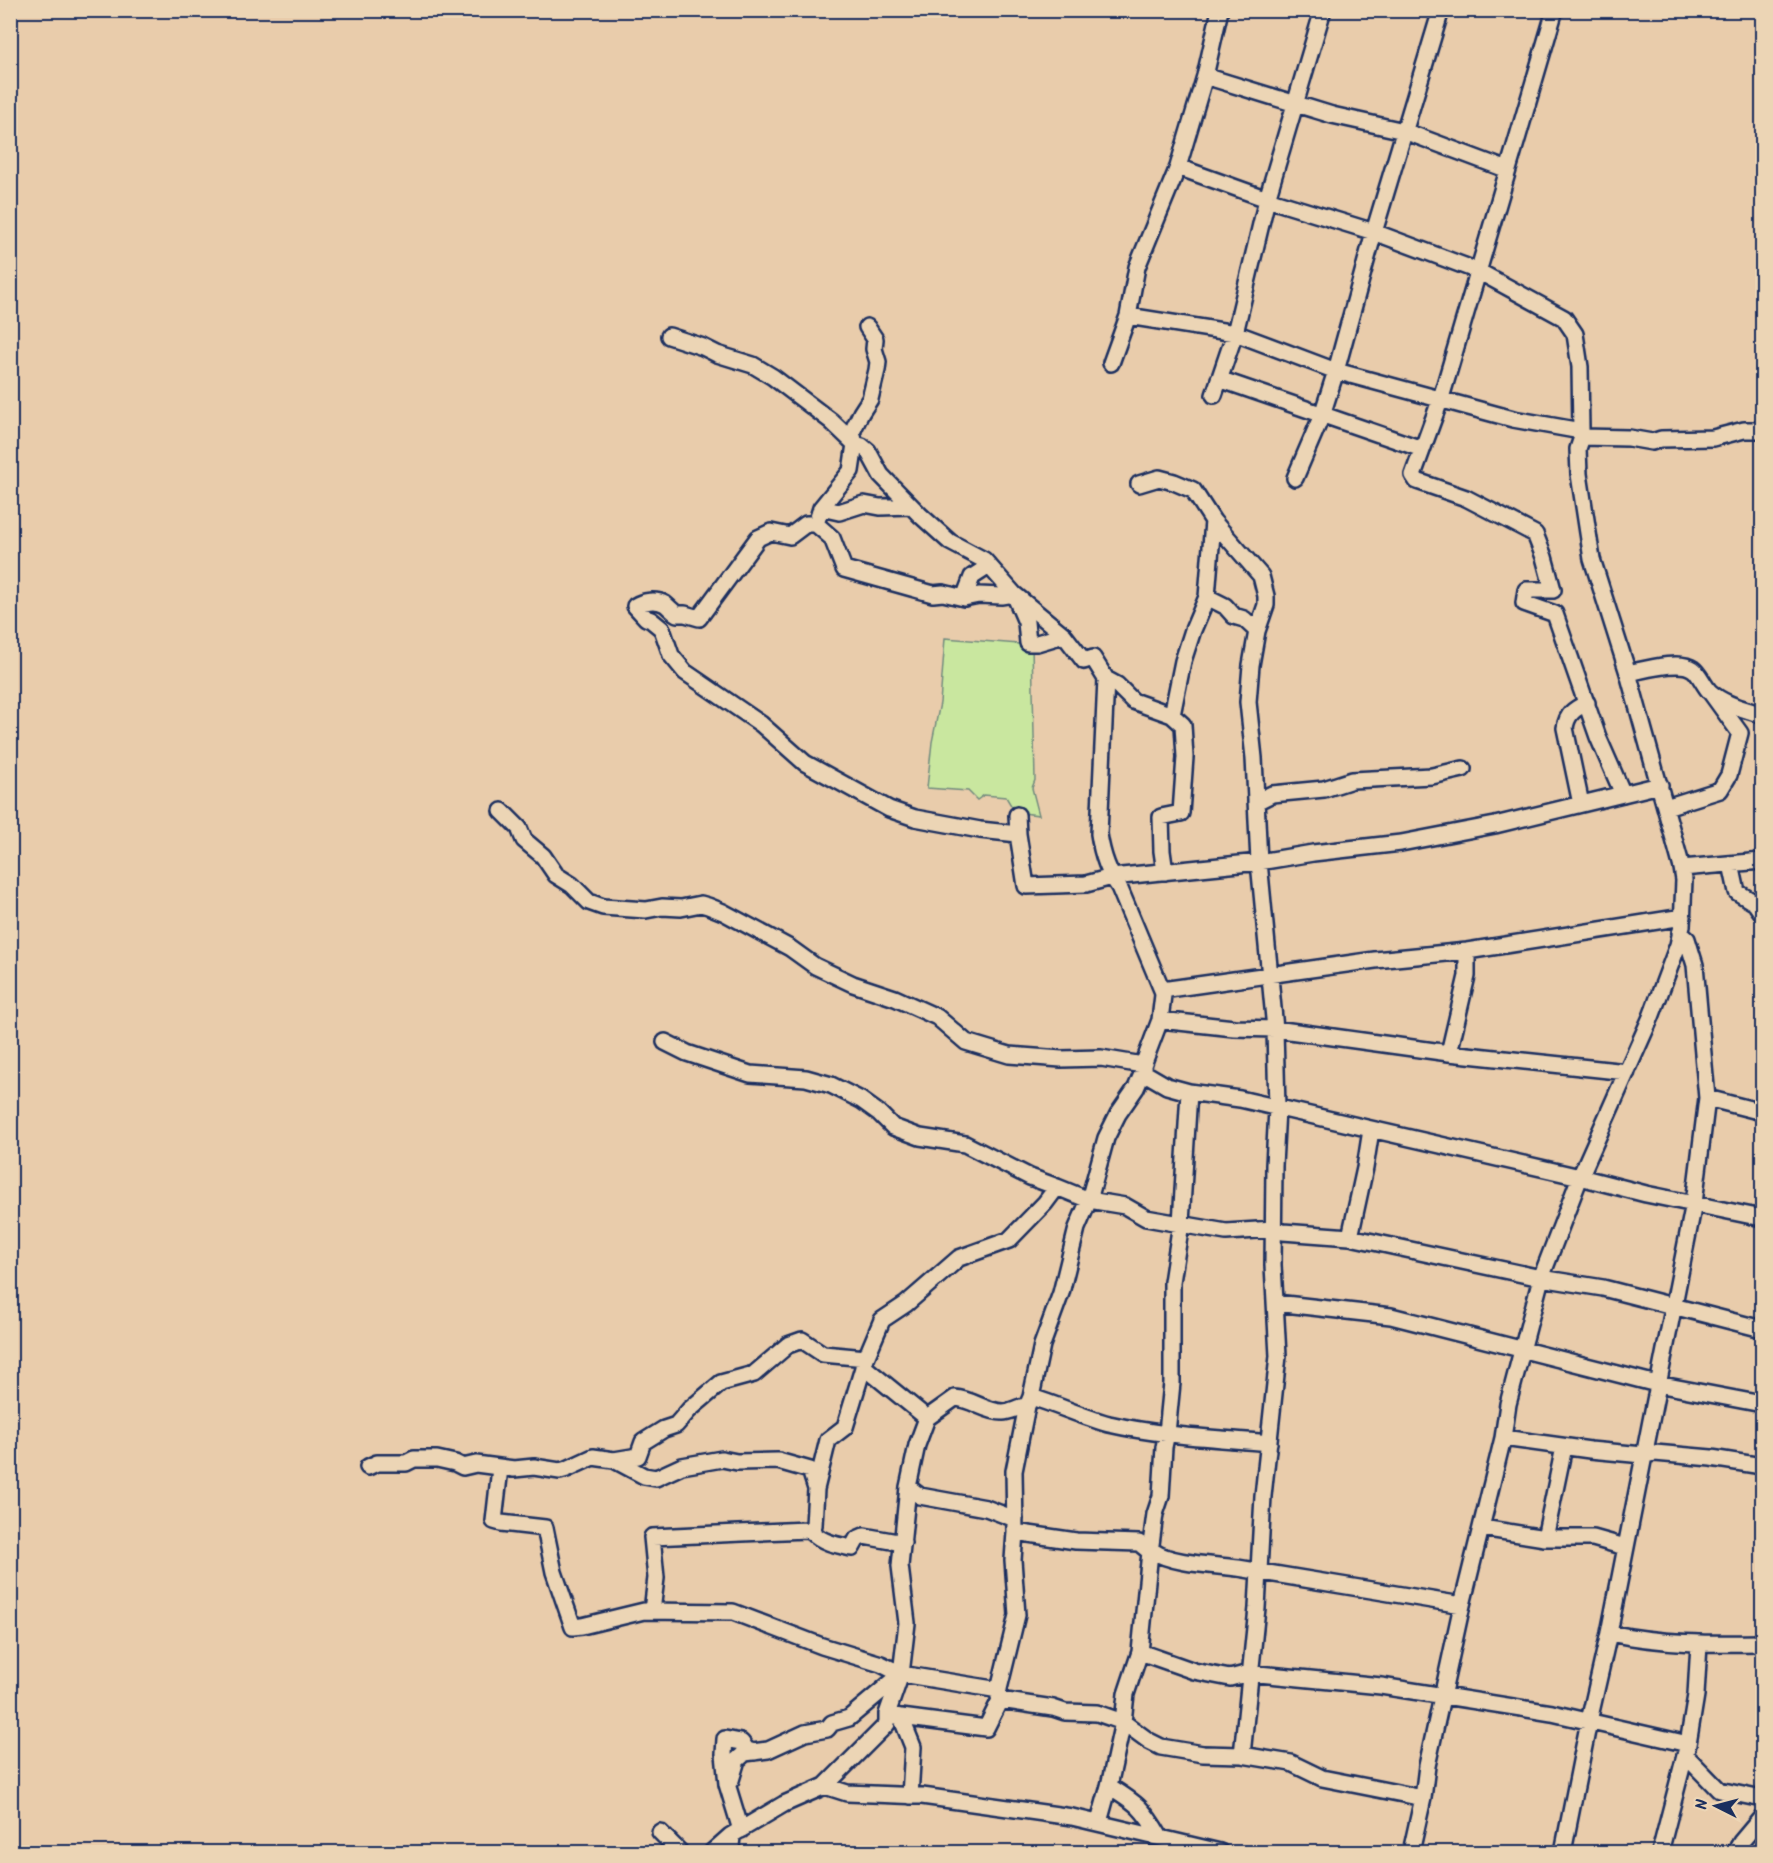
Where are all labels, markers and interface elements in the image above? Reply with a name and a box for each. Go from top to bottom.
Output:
north arrow [1686,1776,1746,1836]
text: N [1690,1798,1716,1811]

